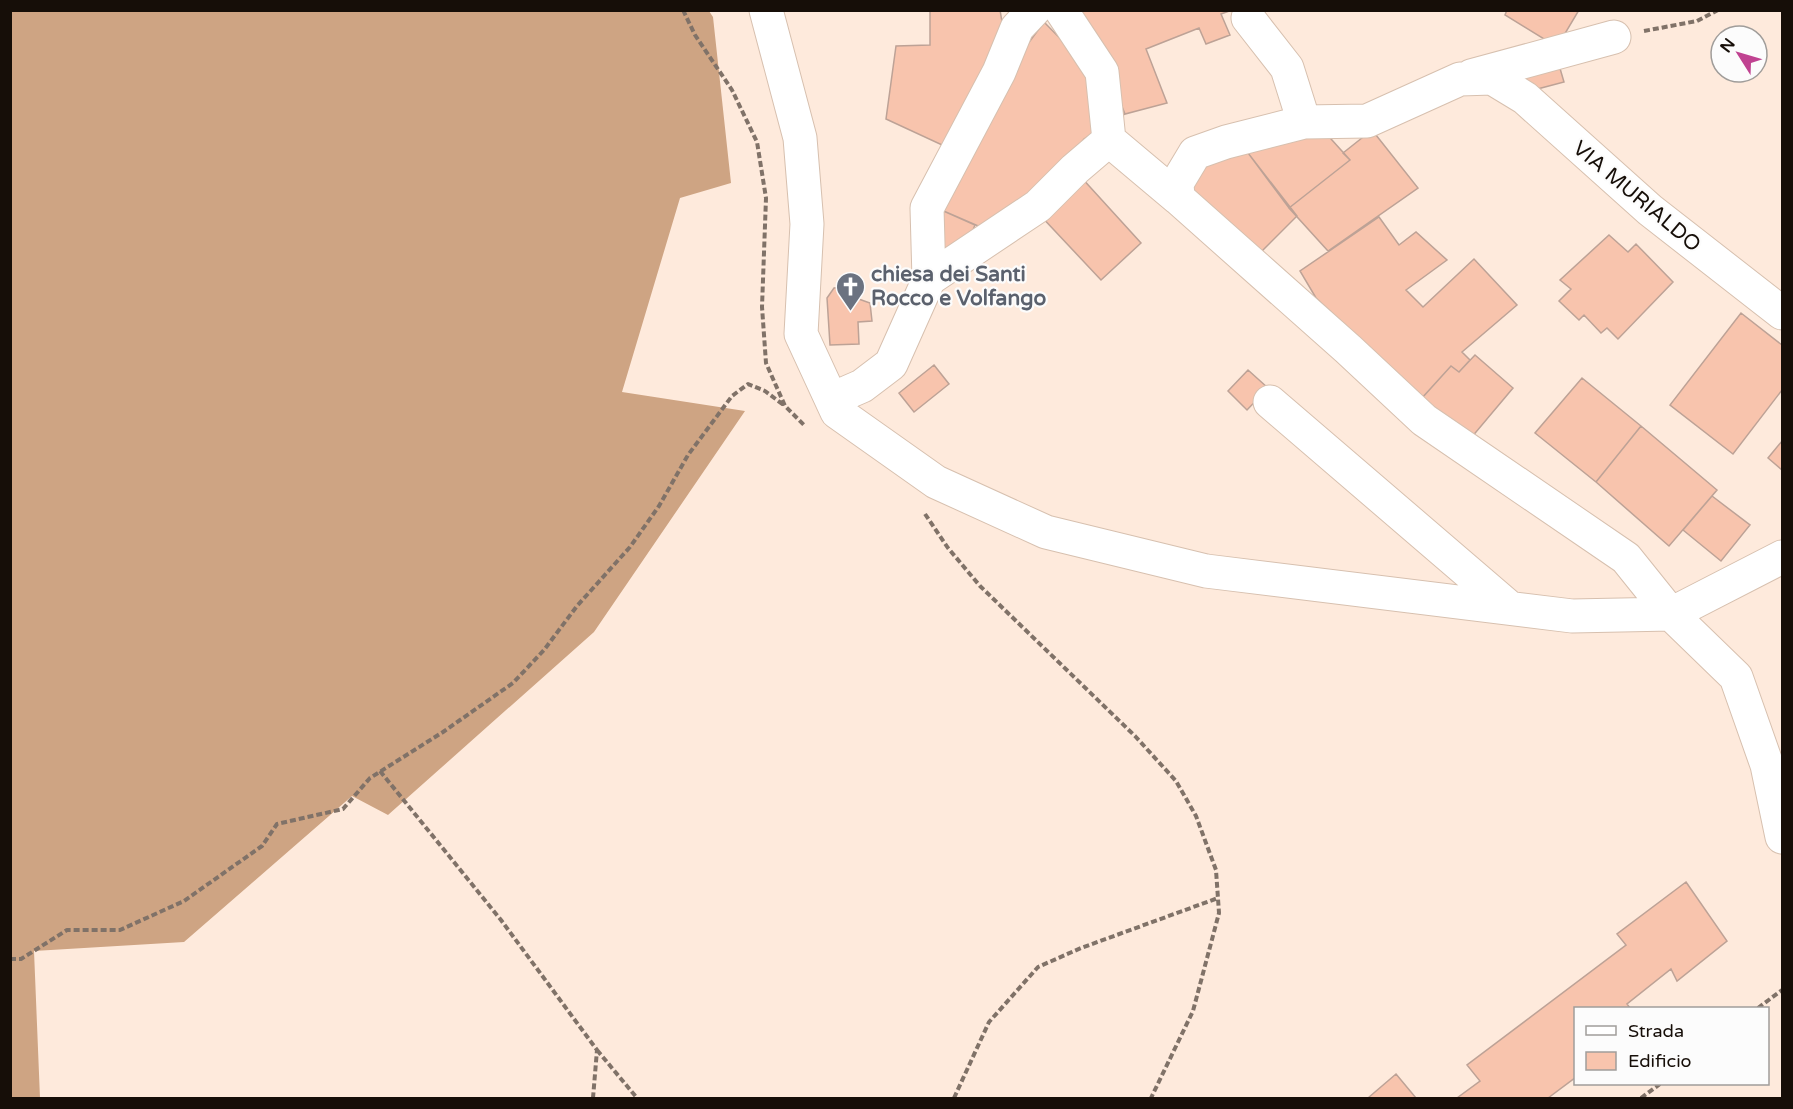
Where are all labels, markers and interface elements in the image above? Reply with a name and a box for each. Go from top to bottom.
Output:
north arrow [1709,24,1769,84]
text: N [1716,34,1740,57]
street label: VIA MURIALDO [1568,136,1706,257]
place label: chiesa dei Santi Rocco e Volfango [871,262,1046,311]
church icon: chiesa dei Santi Rocco e Volfango [834,270,866,312]
legend [1574,1007,1769,1085]
text: Strada [1628,1020,1684,1042]
text: Edificio [1628,1050,1692,1072]

